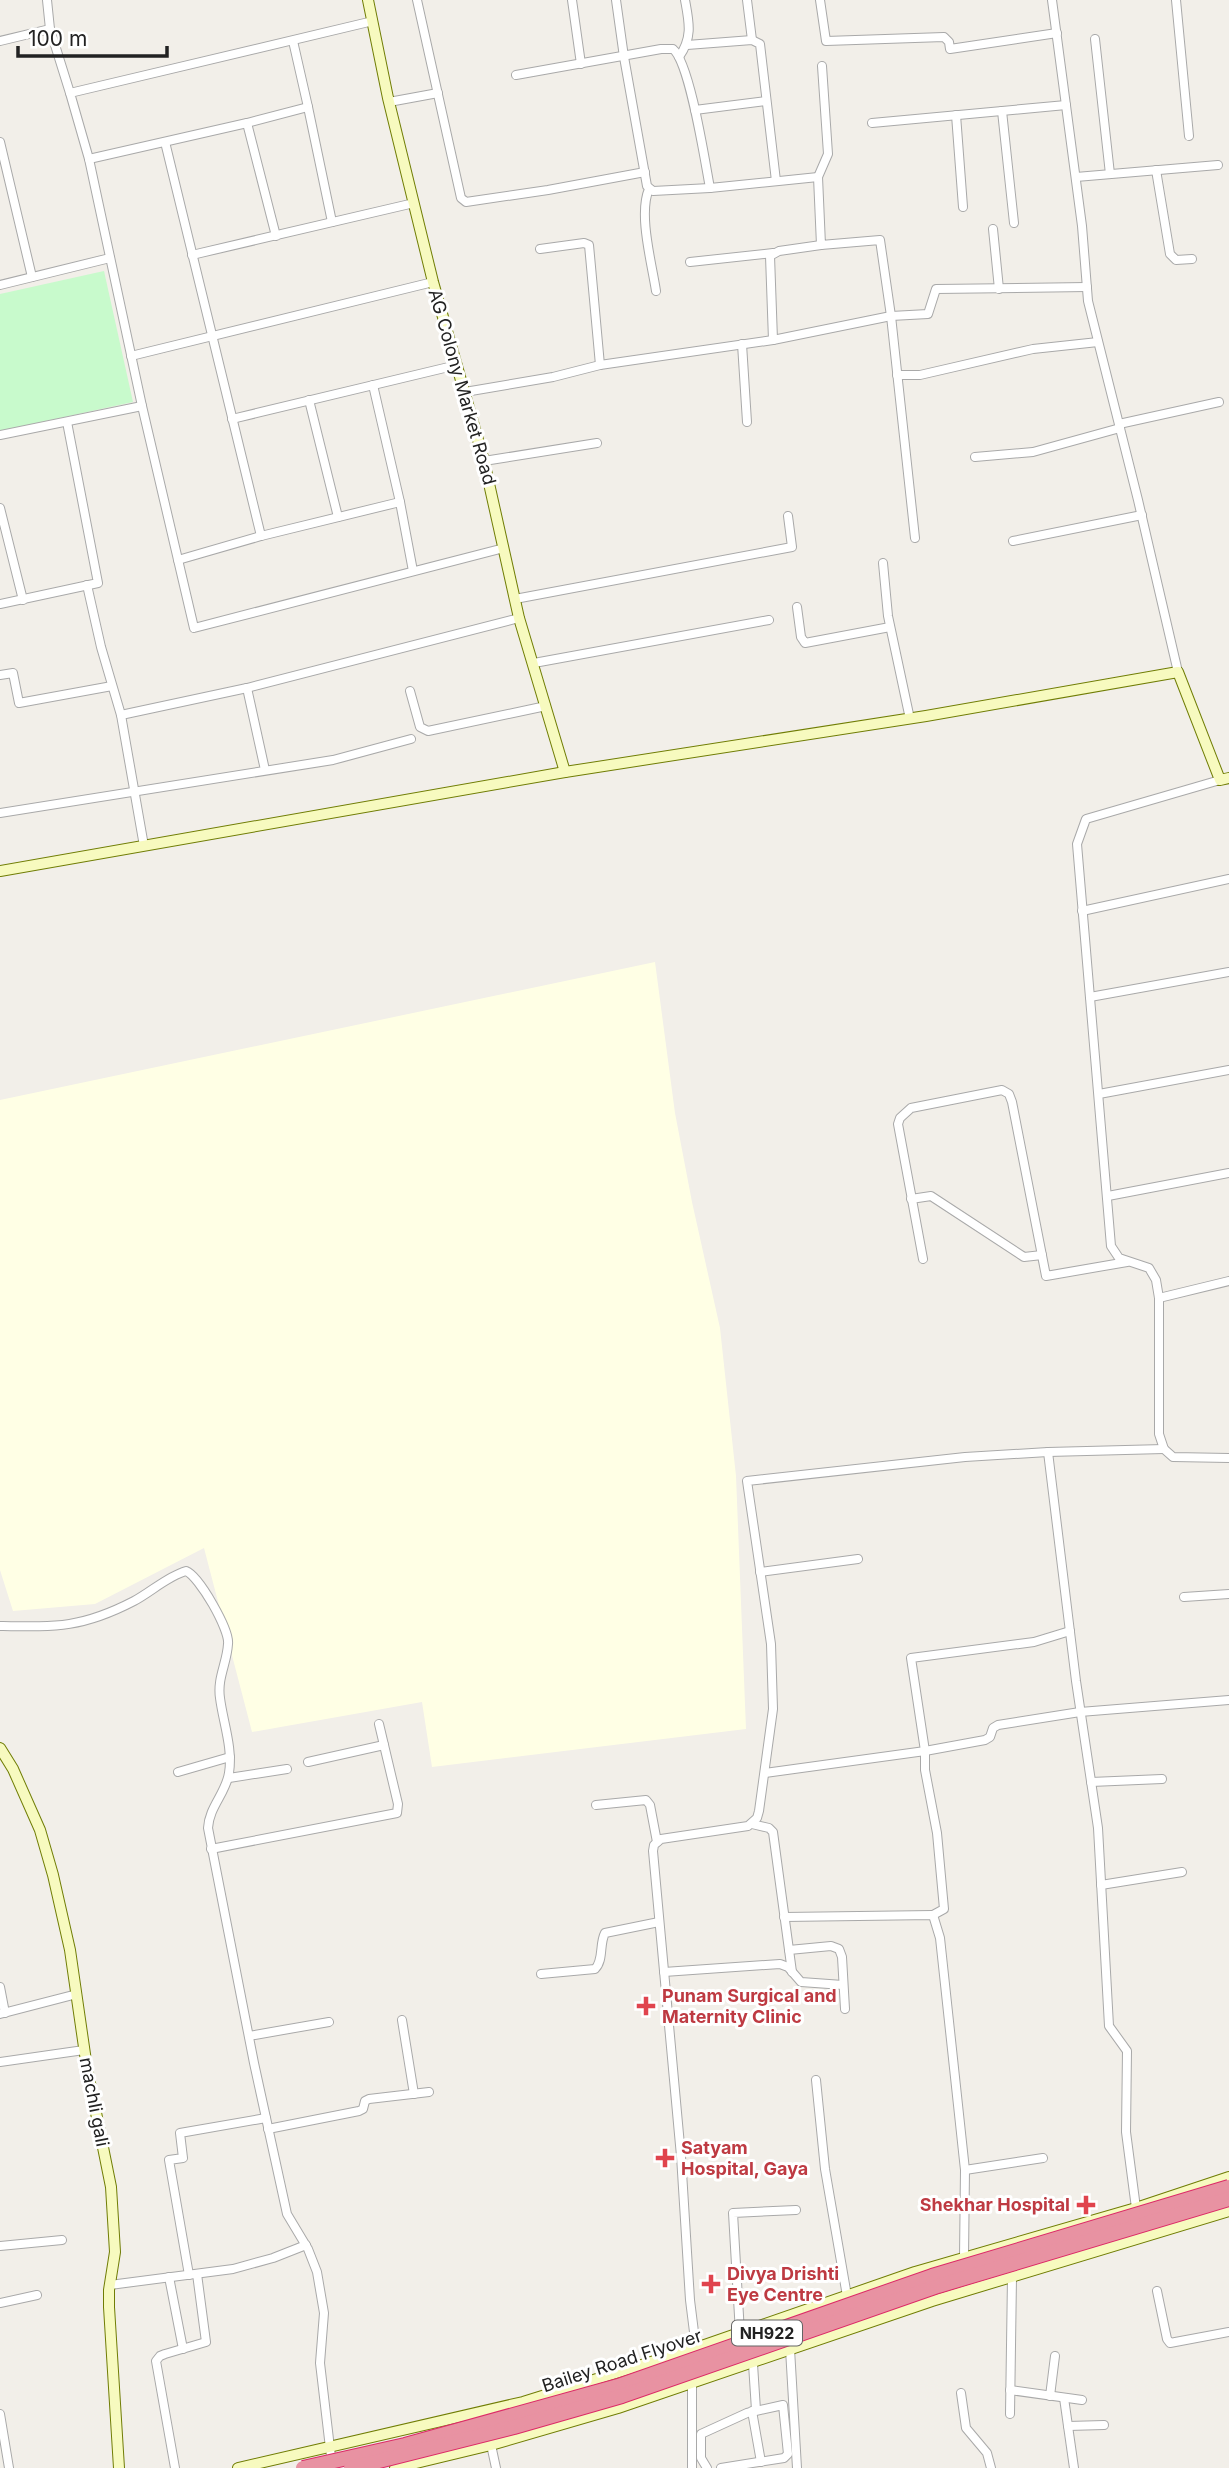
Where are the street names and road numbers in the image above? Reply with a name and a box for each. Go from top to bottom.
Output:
street label: AG Colony Market Road [424,287,501,487]
street label: machli gali [76,2056,113,2148]
road number: NH922 [732,2320,802,2346]
street label: Bailey Road Flyover [539,2325,705,2396]

